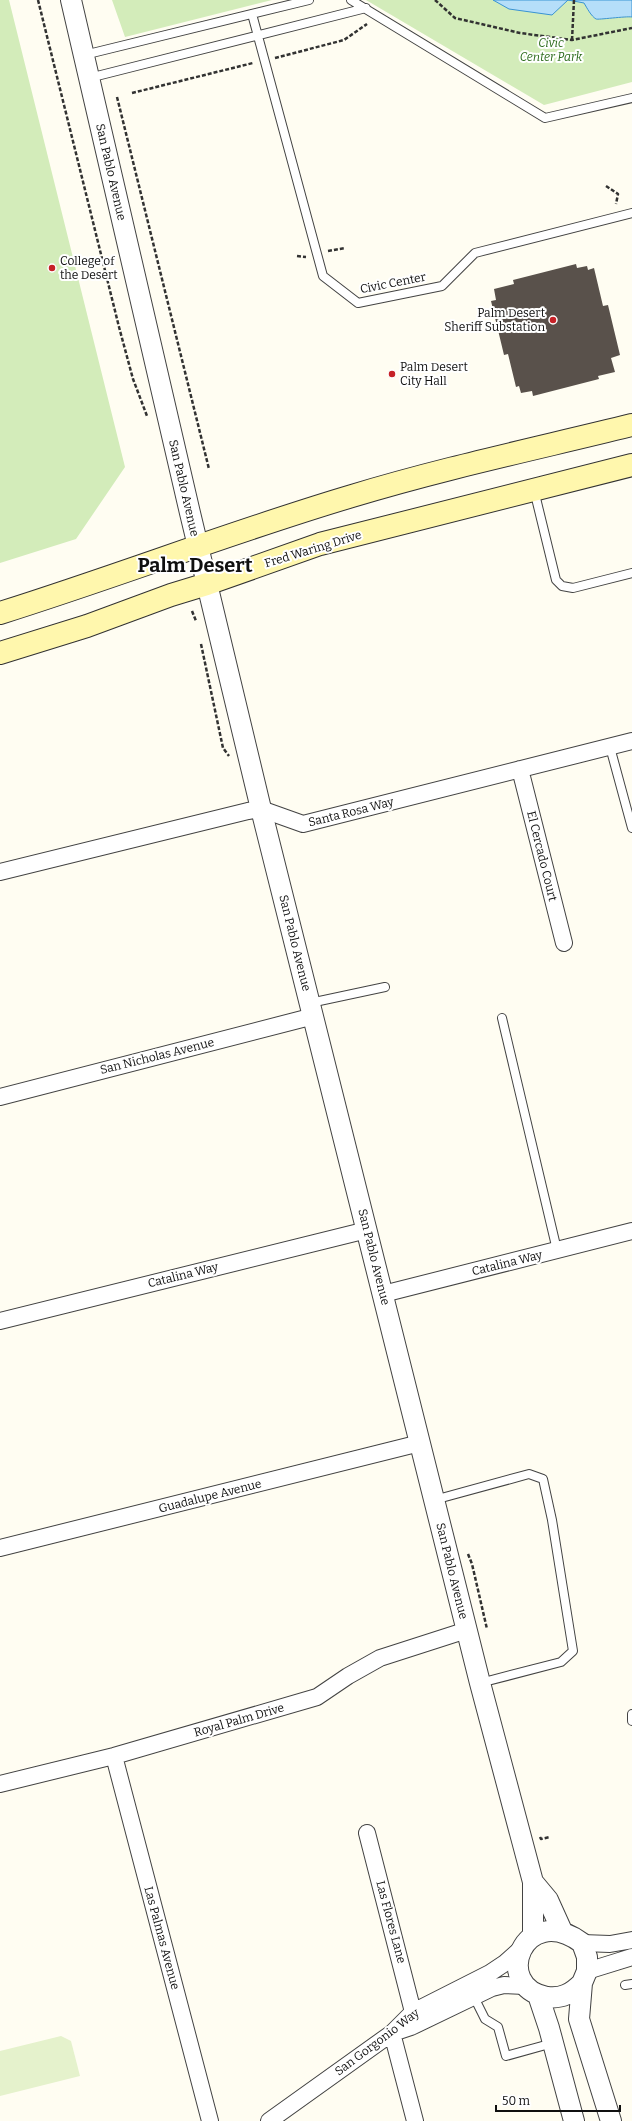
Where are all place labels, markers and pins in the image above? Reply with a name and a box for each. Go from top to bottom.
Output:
place label: College of the Desert [60,254,118,282]
marker: College of the Desert [47,263,57,273]
place label: Palm Desert Sheriff Substation [444,306,546,334]
marker: Palm Desert Sheriff Substation [548,315,558,325]
place label: Palm Desert City Hall [400,360,468,388]
marker: Palm Desert City Hall [387,369,397,379]

